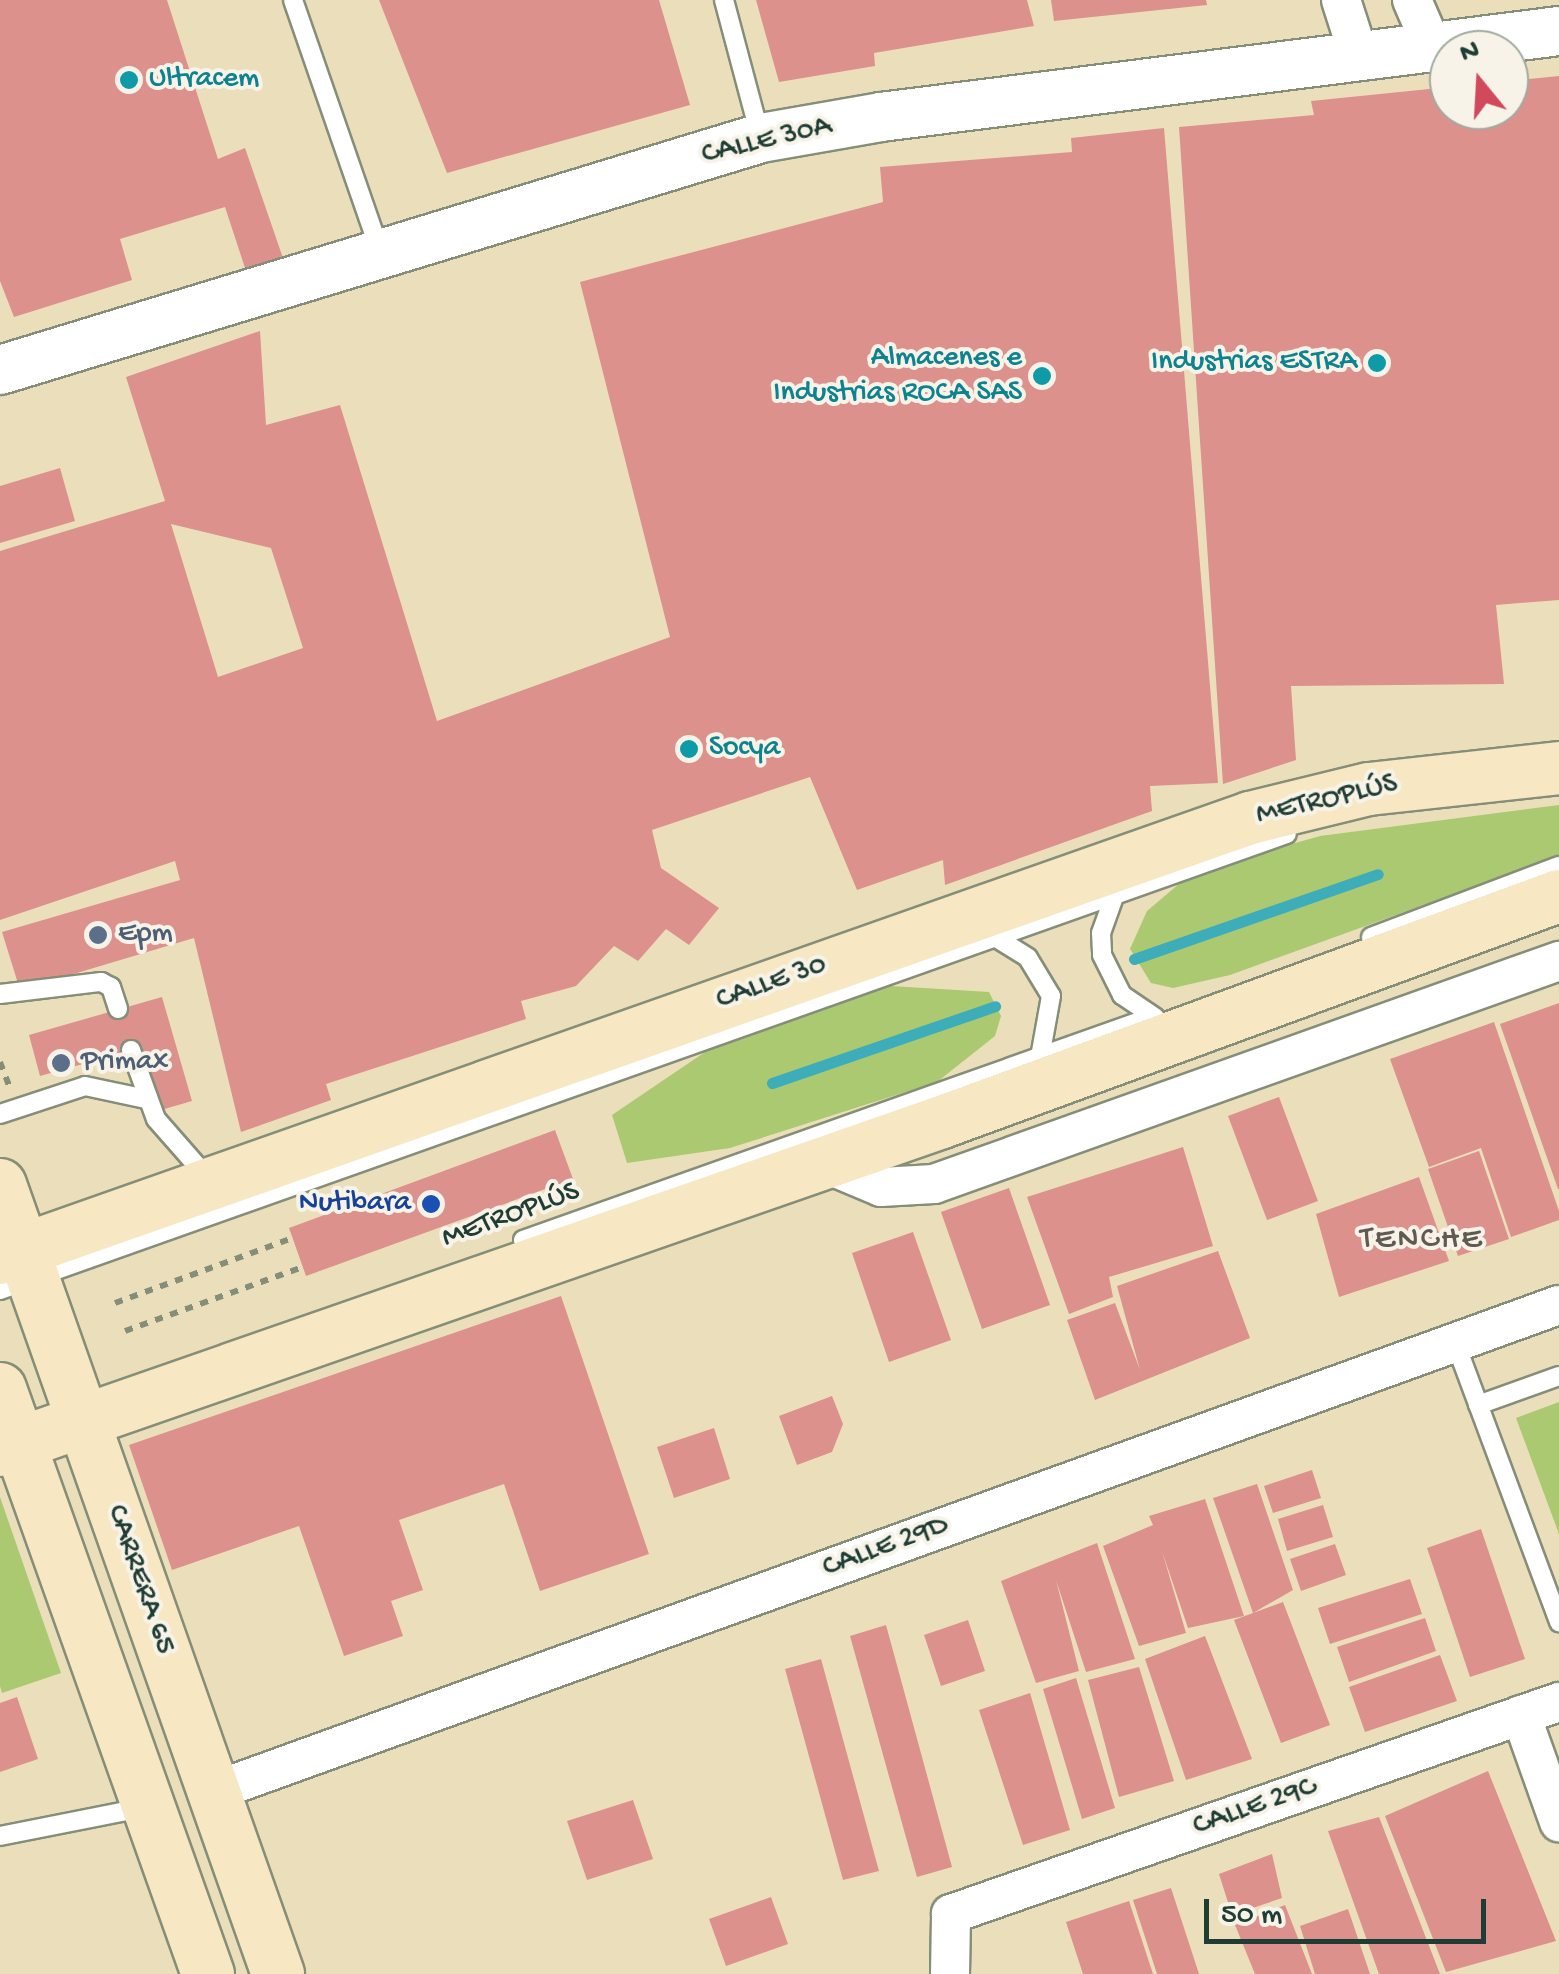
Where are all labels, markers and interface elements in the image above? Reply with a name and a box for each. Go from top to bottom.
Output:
north arrow [1429,30,1529,130]
text: N [1456,34,1484,71]
place label: Ultracem [149,62,259,98]
marker: Ultracem [118,69,140,91]
street label: CALLE 30A [699,110,835,174]
place label: Almacenes e Industrias ROCA SAS [773,341,1022,412]
place label: Industrias ESTRA [1151,345,1357,381]
marker: Industrias ESTRA [1366,352,1388,374]
marker: Almacenes e Industrias ROCA SAS [1031,365,1053,387]
place label: Socya [709,731,780,767]
marker: Socya [678,738,700,760]
street label: METROPLÚS [1253,767,1401,835]
place label: Epm [118,917,173,953]
marker: Epm [87,924,109,946]
street label: CALLE 30 [712,948,832,1020]
place label: Primax [81,1045,168,1081]
marker: Primax [50,1052,72,1074]
street label: METROPLÚS [437,1175,585,1257]
place label: Nutibara [299,1186,411,1222]
marker: Nutibara [420,1193,442,1215]
district label: TENCHE [1360,1221,1484,1259]
street label: CARRERA 65 [97,1501,181,1659]
street label: CALLE 29D [818,1509,954,1587]
street label: CALLE 29C [1189,1770,1321,1846]
scale bar [1209,1879,1492,1941]
text: 50 m [1221,1899,1282,1934]

